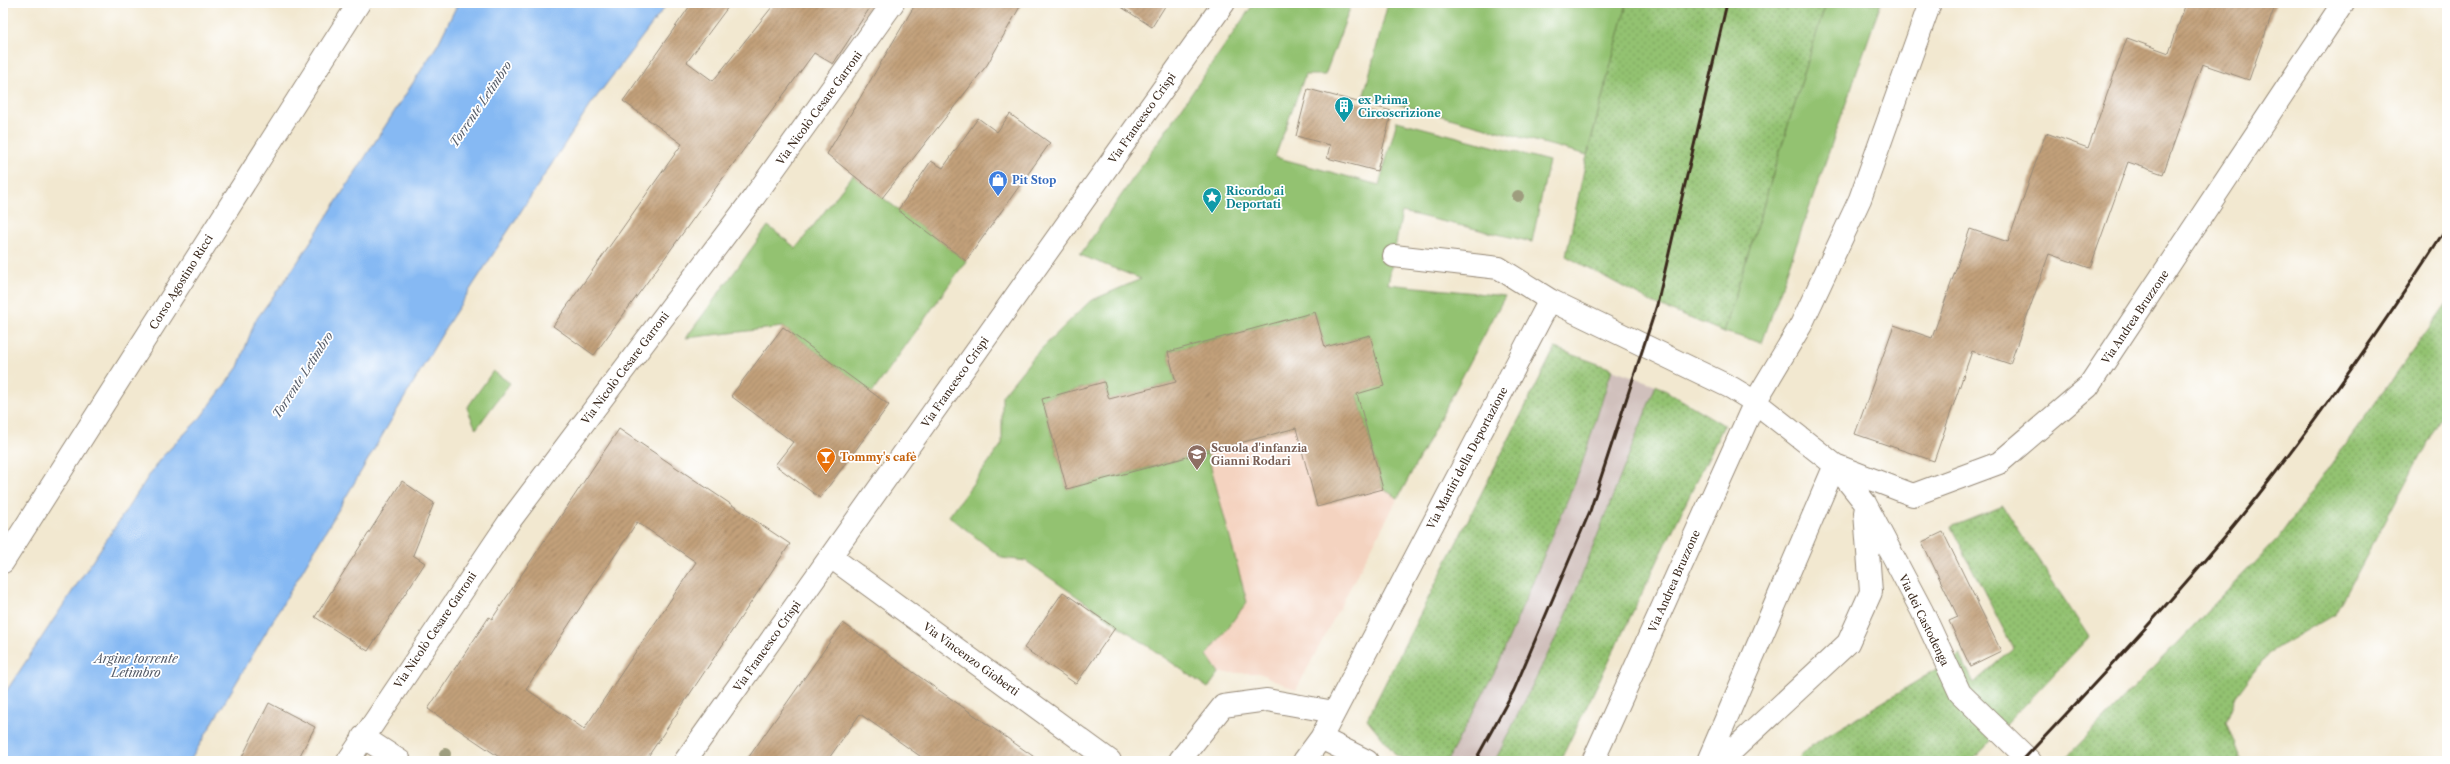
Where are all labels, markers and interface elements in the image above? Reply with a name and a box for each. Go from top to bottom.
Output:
street label: Via Nicolò Cesare Garroni [772,48,865,168]
water label: Torrente Letimbro [446,58,515,149]
street label: Via Francesco Crispi [1105,69,1179,167]
place label: ex Prima Circoscrizione [1358,93,1441,120]
building icon: ex Prima Circoscrizione [1333,95,1355,123]
shop icon: Pit Stop [987,169,1009,197]
place label: Pit Stop [1012,173,1056,187]
place label: Ricordo ai Deportati [1226,184,1284,211]
place icon: Ricordo ai Deportati [1201,186,1223,214]
street label: Corso Agostino Ricci [146,231,216,332]
street label: Via Andrea Bruzzone [2098,267,2172,368]
street label: Via Nicolò Cesare Garroni [577,308,672,428]
water label: Torrente Letimbro [269,328,336,421]
street label: Via Francesco Crispi [918,333,992,431]
street label: Via Martiri della Deportazione [1423,384,1511,532]
place label: Scuola d'infanzia Gianni Rodari [1211,441,1308,468]
school or university icon: Scuola d'infanzia Gianni Rodari [1186,443,1208,471]
bar icon: Tommy's cafè [815,446,837,474]
place label: Tommy's cafè [840,450,917,464]
street label: Via Andrea Bruzzone [1645,528,1703,635]
street label: Via Nicolò Cesare Garroni [390,569,480,692]
street label: Via dei Castodenga [1895,571,1952,668]
street label: Via Francesco Crispi [730,597,804,695]
street label: Via Vincenzo Gioberti [919,619,1022,699]
water label: Argine torrente Letimbro [92,651,179,680]

